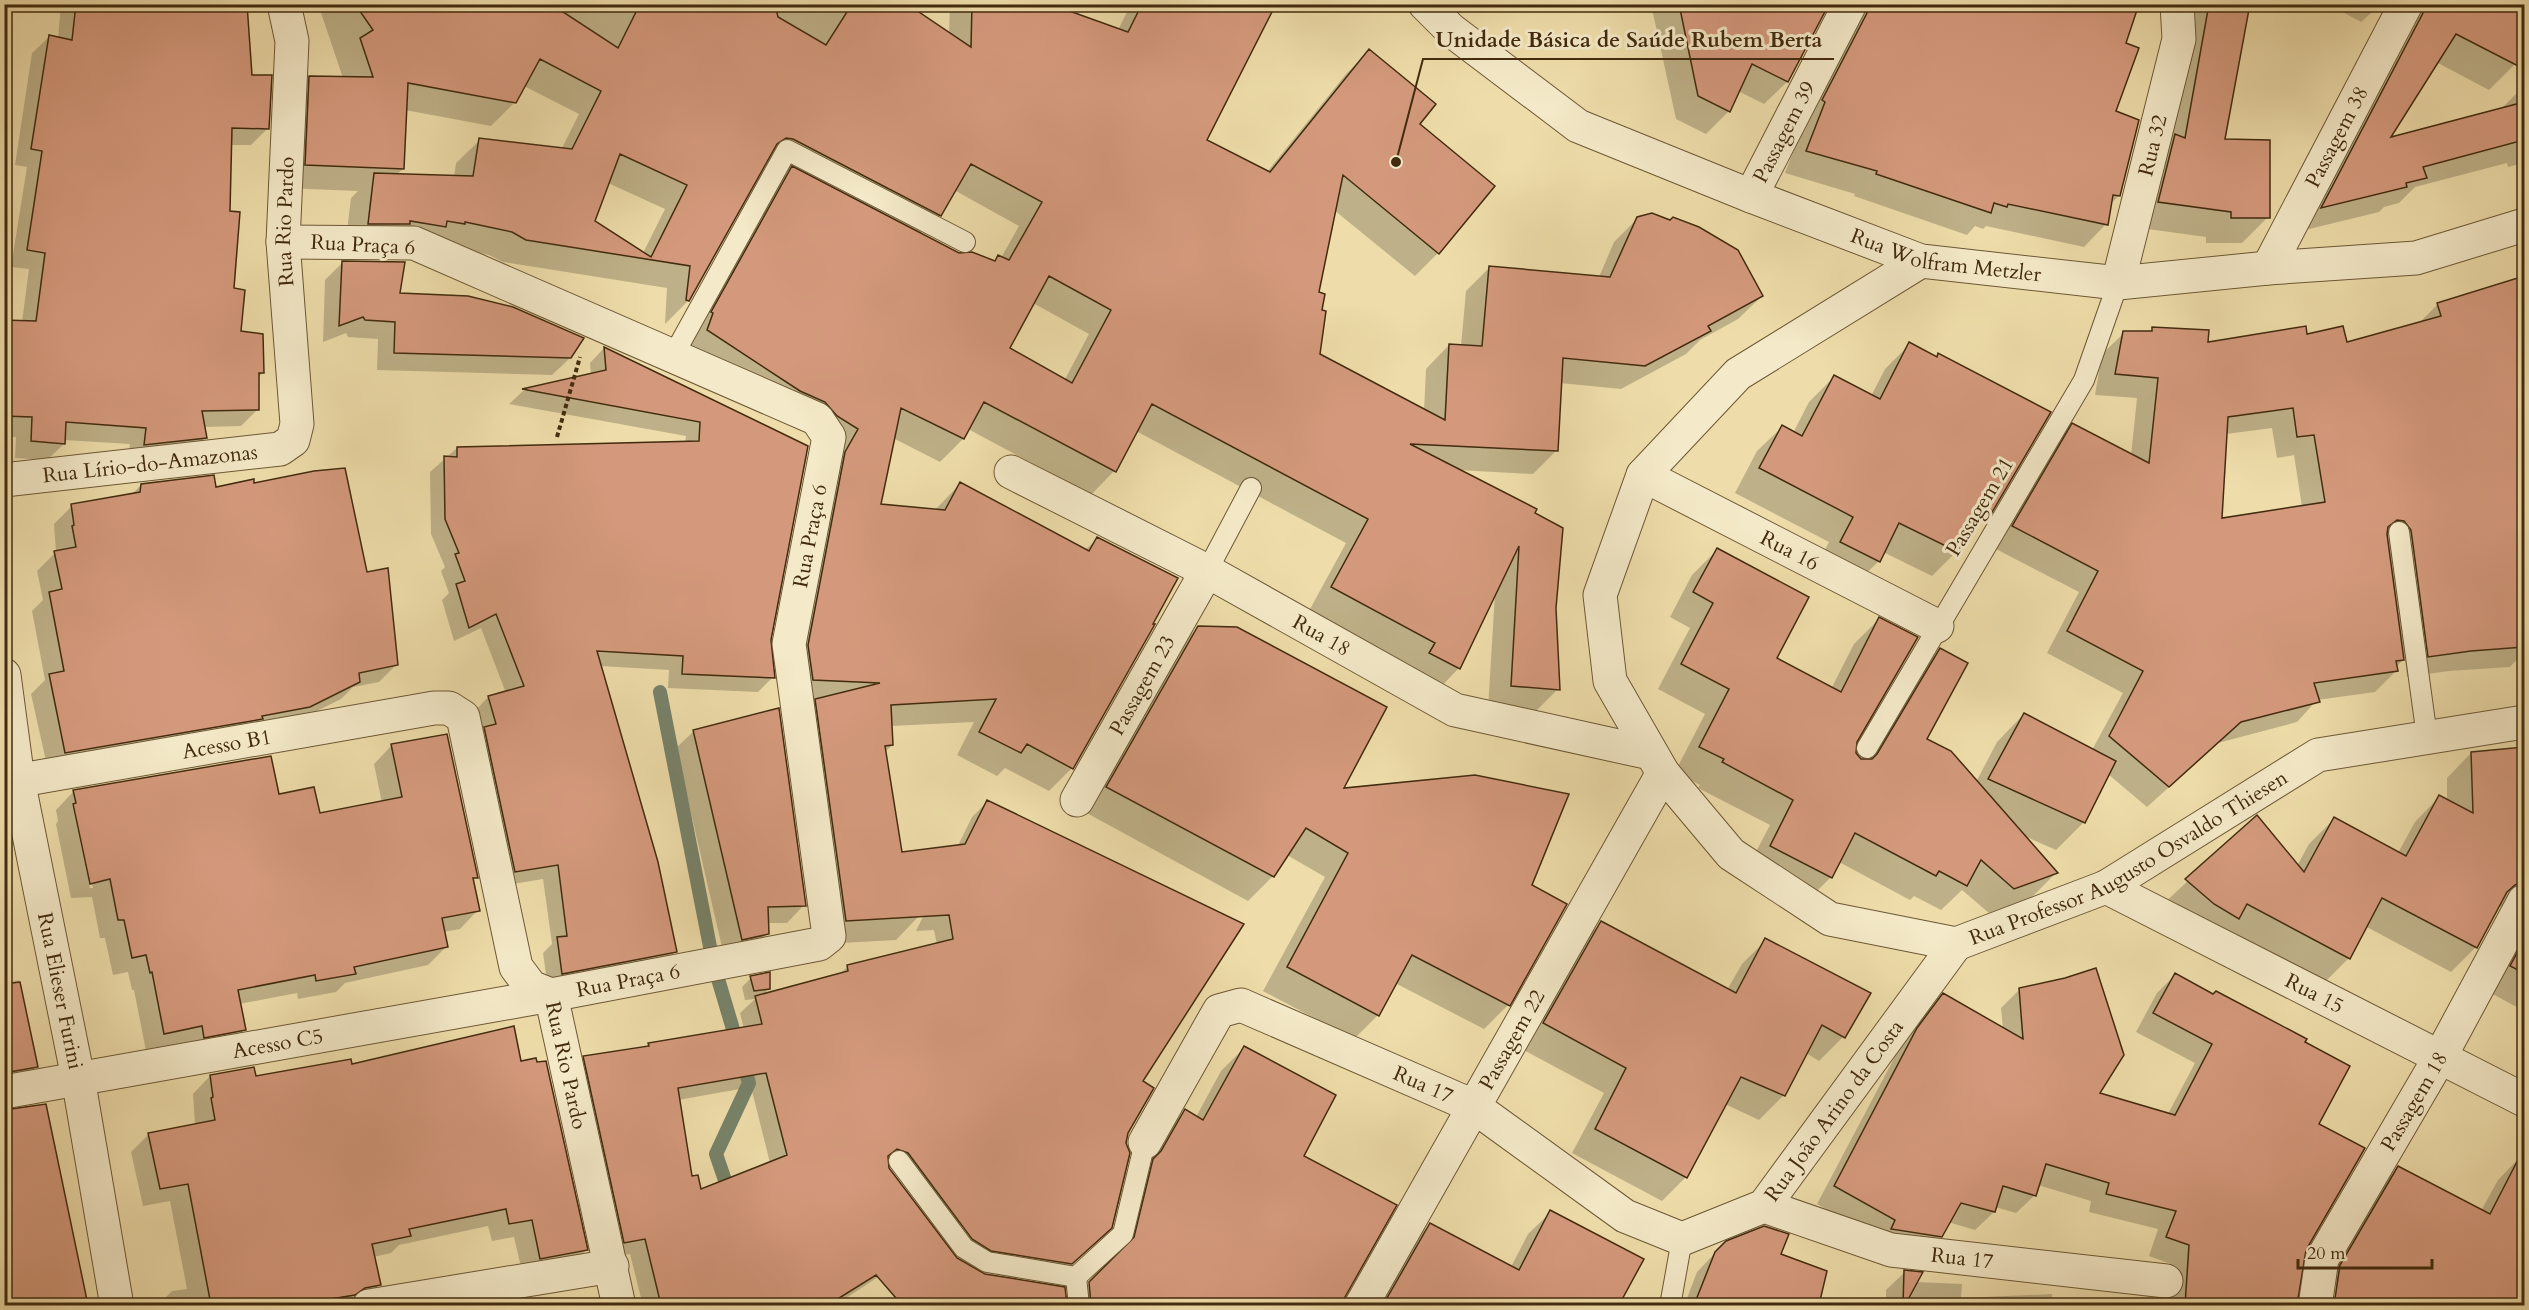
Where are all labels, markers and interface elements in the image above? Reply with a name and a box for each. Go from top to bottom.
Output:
callout: Unidade Básica de Saúde Rubem Berta [1423,19,1834,59]
text: Unidade Básica de Saúde Rubem Berta [1435,25,1823,55]
street label: Passagem 39 [1746,76,1822,188]
street label: Passagem 38 [2298,81,2375,193]
street label: Rua 32 [2131,111,2174,179]
street label: Rua Rio Pardo [268,156,301,288]
street label: Rua Wolfram Metzler [1847,221,2043,289]
street label: Rua Praça 6 [310,228,416,262]
street label: Rua Lírio-do-Amazonas [41,437,259,490]
street label: Passagem 21 [1939,452,2021,562]
street label: Rua Praça 6 [786,482,834,590]
street label: Rua 16 [1755,523,1824,578]
street label: Rua 18 [1287,607,1356,663]
street label: Passagem 23 [1102,630,1182,741]
street label: Acesso B1 [180,722,274,766]
street label: Rua Professor Augusto Osvaldo Thiesen [1965,763,2293,952]
street label: Rua Elieser Furini [31,910,90,1072]
street label: Rua Praça 6 [574,956,682,1004]
street label: Rua 15 [2280,966,2349,1020]
street label: Passagem 22 [1472,984,1552,1095]
street label: Rua Rio Pardo [538,999,594,1132]
street label: Rua João Arino da Costa [1757,1014,1910,1208]
street label: Acesso C5 [230,1021,326,1066]
street label: Passagem 18 [2374,1046,2455,1157]
street label: Rua 17 [1389,1059,1458,1110]
scale bar [2298,1232,2432,1270]
street label: Rua 17 [1930,1240,1995,1276]
text: 20 m [2307,1241,2346,1266]

